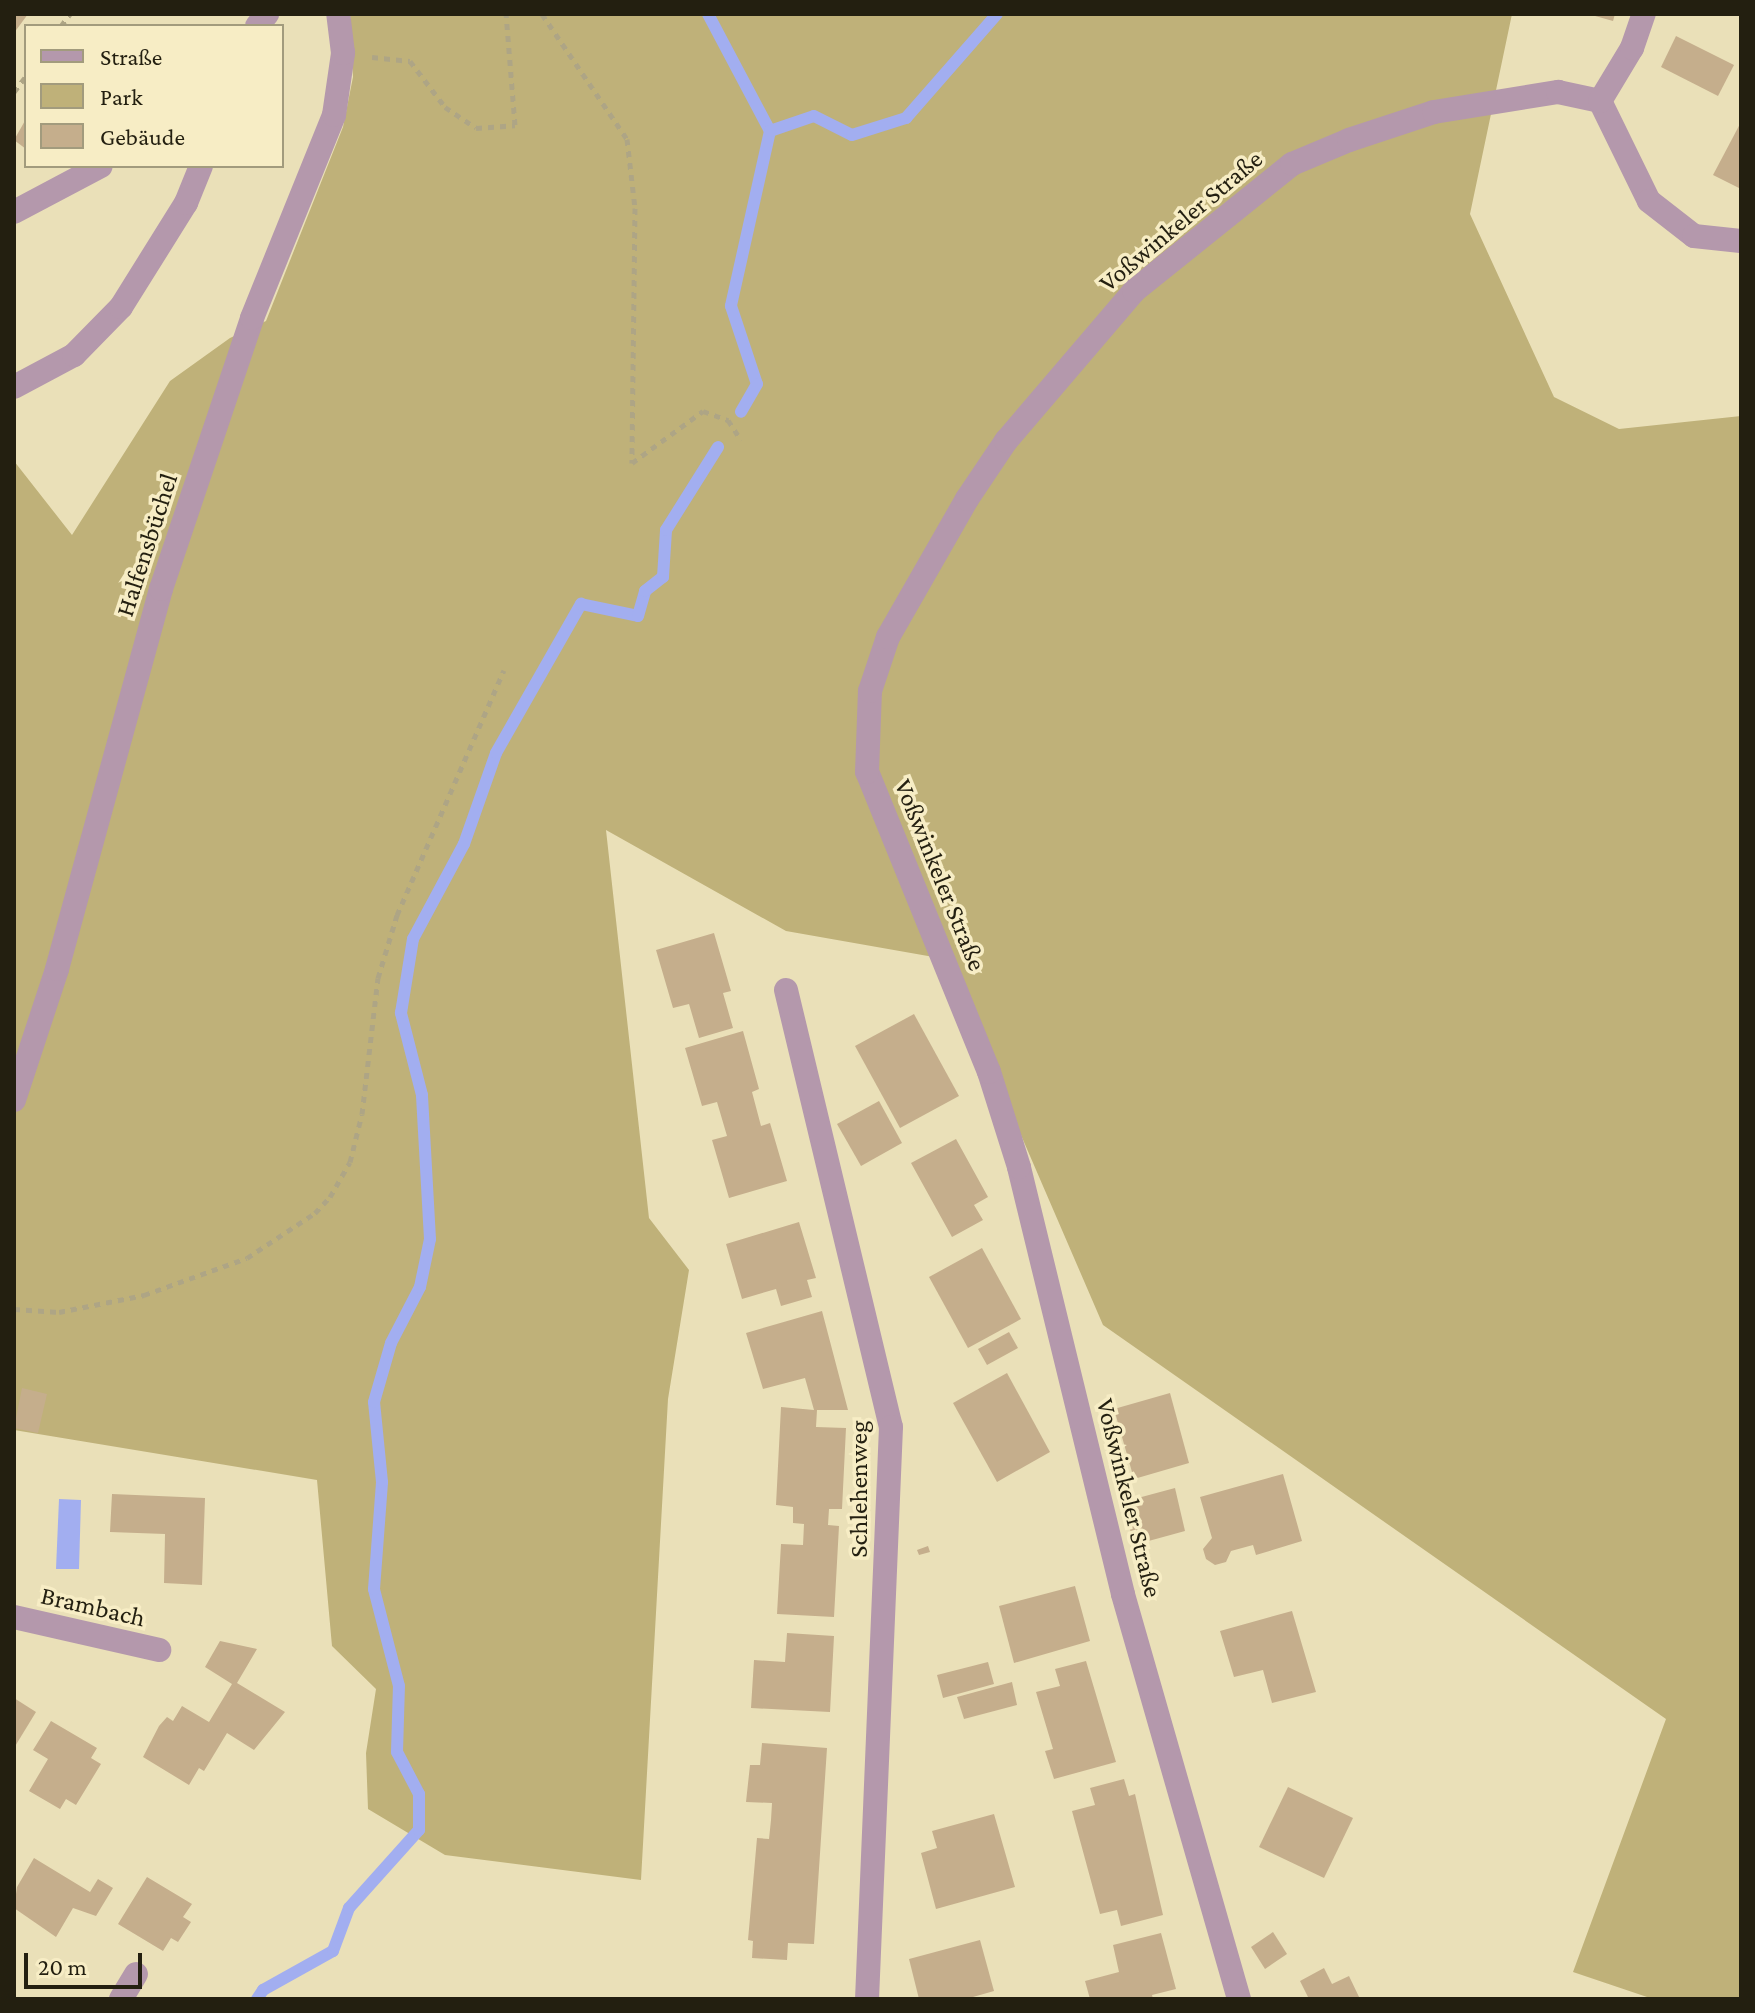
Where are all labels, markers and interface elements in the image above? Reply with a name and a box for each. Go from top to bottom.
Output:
legend [24,24,284,168]
text: Straße [100,43,162,70]
text: Park [100,83,143,110]
text: Gebäude [100,123,185,150]
street label: Voßwinkeler Straße [1093,143,1269,299]
street label: Halfensbüchel [109,469,185,621]
street label: Voßwinkeler Straße [887,775,993,975]
street label: Voßwinkeler Straße [1089,1395,1169,1601]
street label: Schlehenweg [843,1420,875,1558]
street label: Brambach [38,1580,148,1634]
scale bar [28,1937,146,1987]
text: 20 m [38,1953,87,1980]

